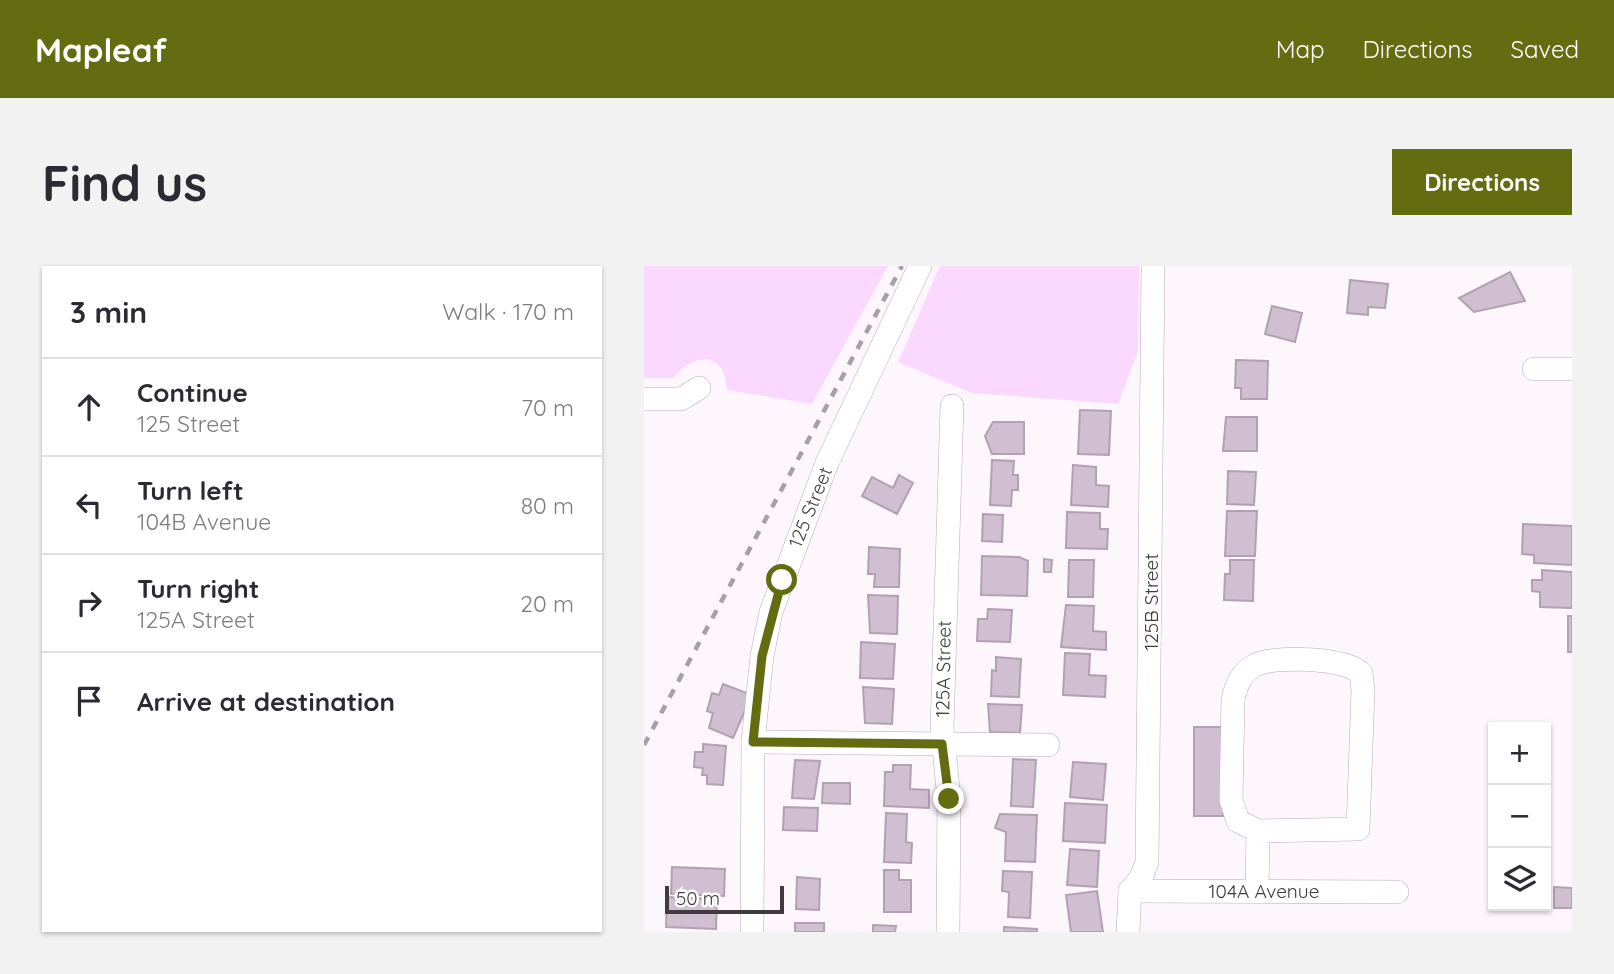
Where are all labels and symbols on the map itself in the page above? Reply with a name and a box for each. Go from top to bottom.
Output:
street label: 125 Street [783,463,837,551]
street label: 125B Street [1139,553,1163,651]
route start [766,564,797,595]
street label: 125A Street [930,620,956,718]
route end [933,783,964,814]
street label: 104A Avenue [1209,879,1319,903]
scale bar [665,883,784,915]

